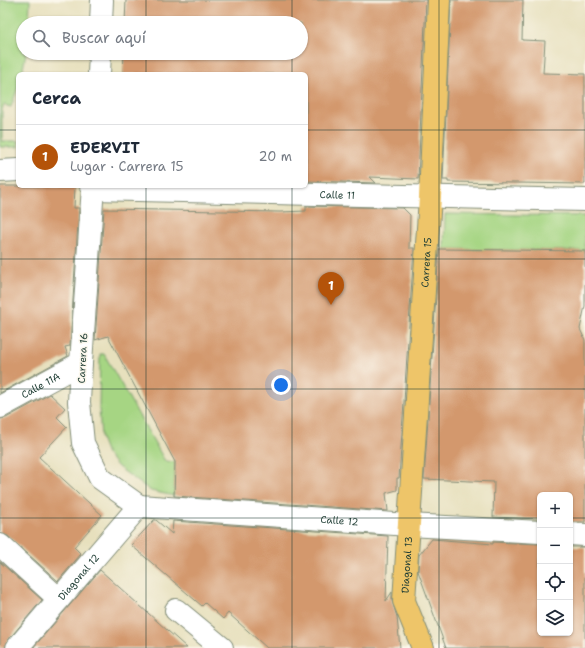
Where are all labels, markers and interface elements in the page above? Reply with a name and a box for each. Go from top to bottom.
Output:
search box [16,16,308,60]
icon: search [30,27,52,49]
text: Buscar aquí [62,28,146,48]
text: Cerca [32,87,81,109]
text: EDERVIT [70,138,140,158]
text: 1 [42,148,48,165]
text: 20 m [259,148,292,165]
text: Lugar · Carrera 15 [70,158,184,175]
street label: Calle 11 [320,188,355,202]
street label: Carrera 15 [418,237,434,288]
pin: 1 [318,272,344,305]
street label: Carrera 16 [75,332,90,384]
street label: Calle 11A [19,370,62,401]
your location [271,375,291,395]
map controls [537,492,573,636]
button: + [537,492,573,528]
street label: Calle 12 [320,513,359,528]
button: − [537,528,573,564]
street label: Diagonal 13 [399,536,415,594]
street label: Diagonal 12 [55,551,102,603]
button: locate [537,564,573,600]
button: layers [537,600,573,636]

